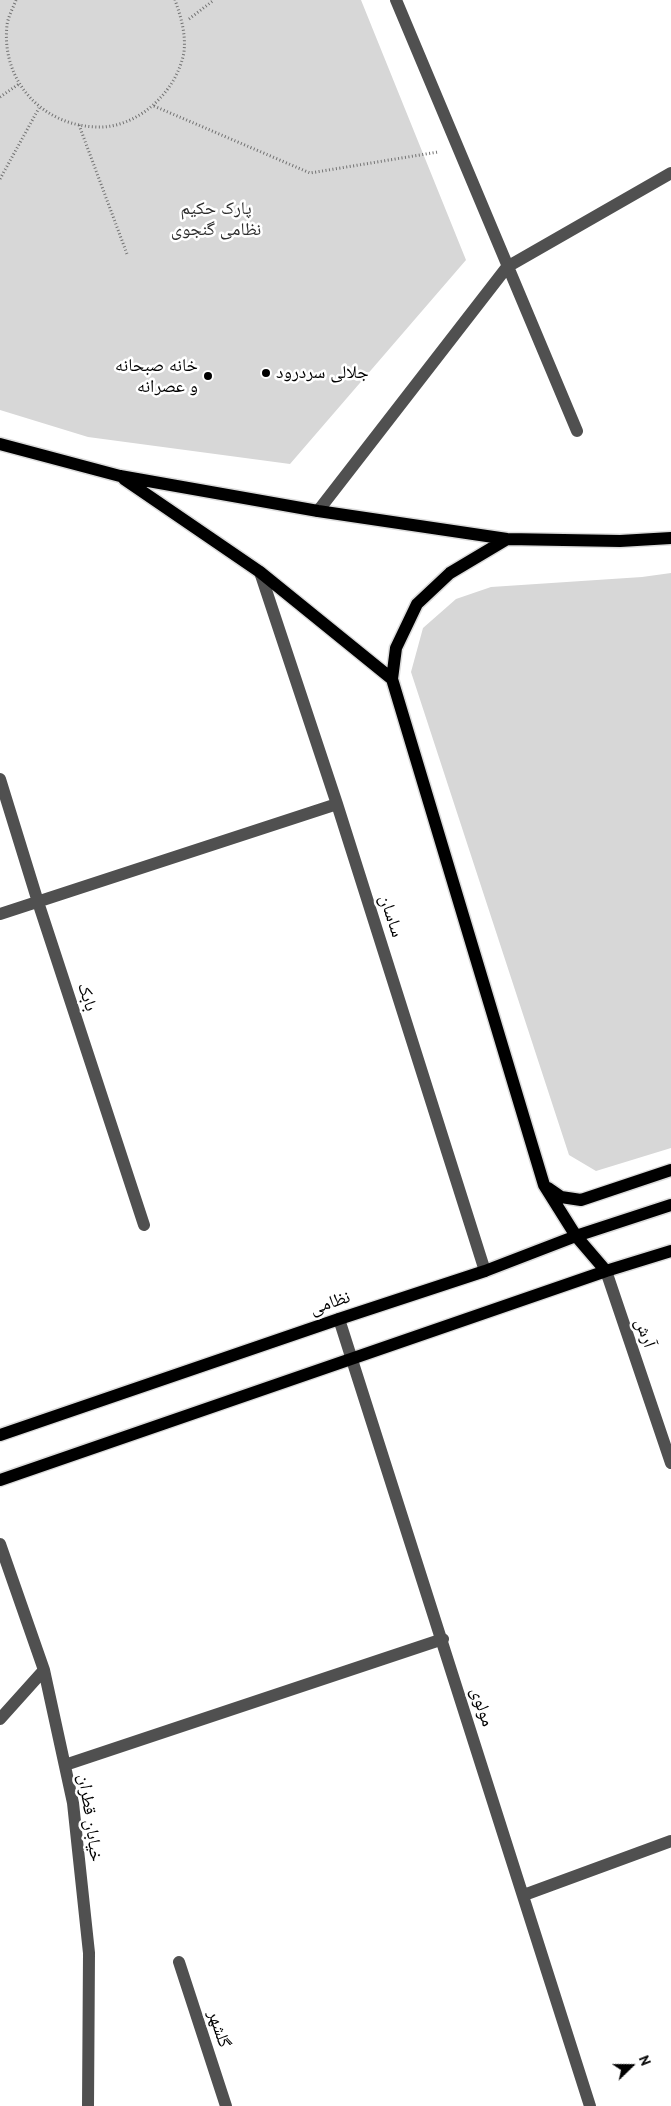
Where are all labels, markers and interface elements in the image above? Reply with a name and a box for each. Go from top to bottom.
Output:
park label: پارک حکیم نظامی گنجوی [171,198,261,240]
place label: خانه صبحانه و عصرانه [115,355,198,398]
place label: جلالی سردرود [276,362,369,384]
marker: جلالی سردرود [260,367,272,379]
marker: خانه صبحانه و عصرانه [202,370,214,382]
street label: ساسان [374,892,408,940]
street label: بابک [72,980,102,1014]
street label: نظامی [307,1286,353,1320]
street label: آرش [630,1316,660,1350]
street label: مولوی [466,1685,498,1729]
street label: خیابان قطران [73,1773,107,1863]
street label: گلشهر [203,2008,235,2050]
north arrow [606,2041,656,2091]
text: N [635,2053,655,2068]

